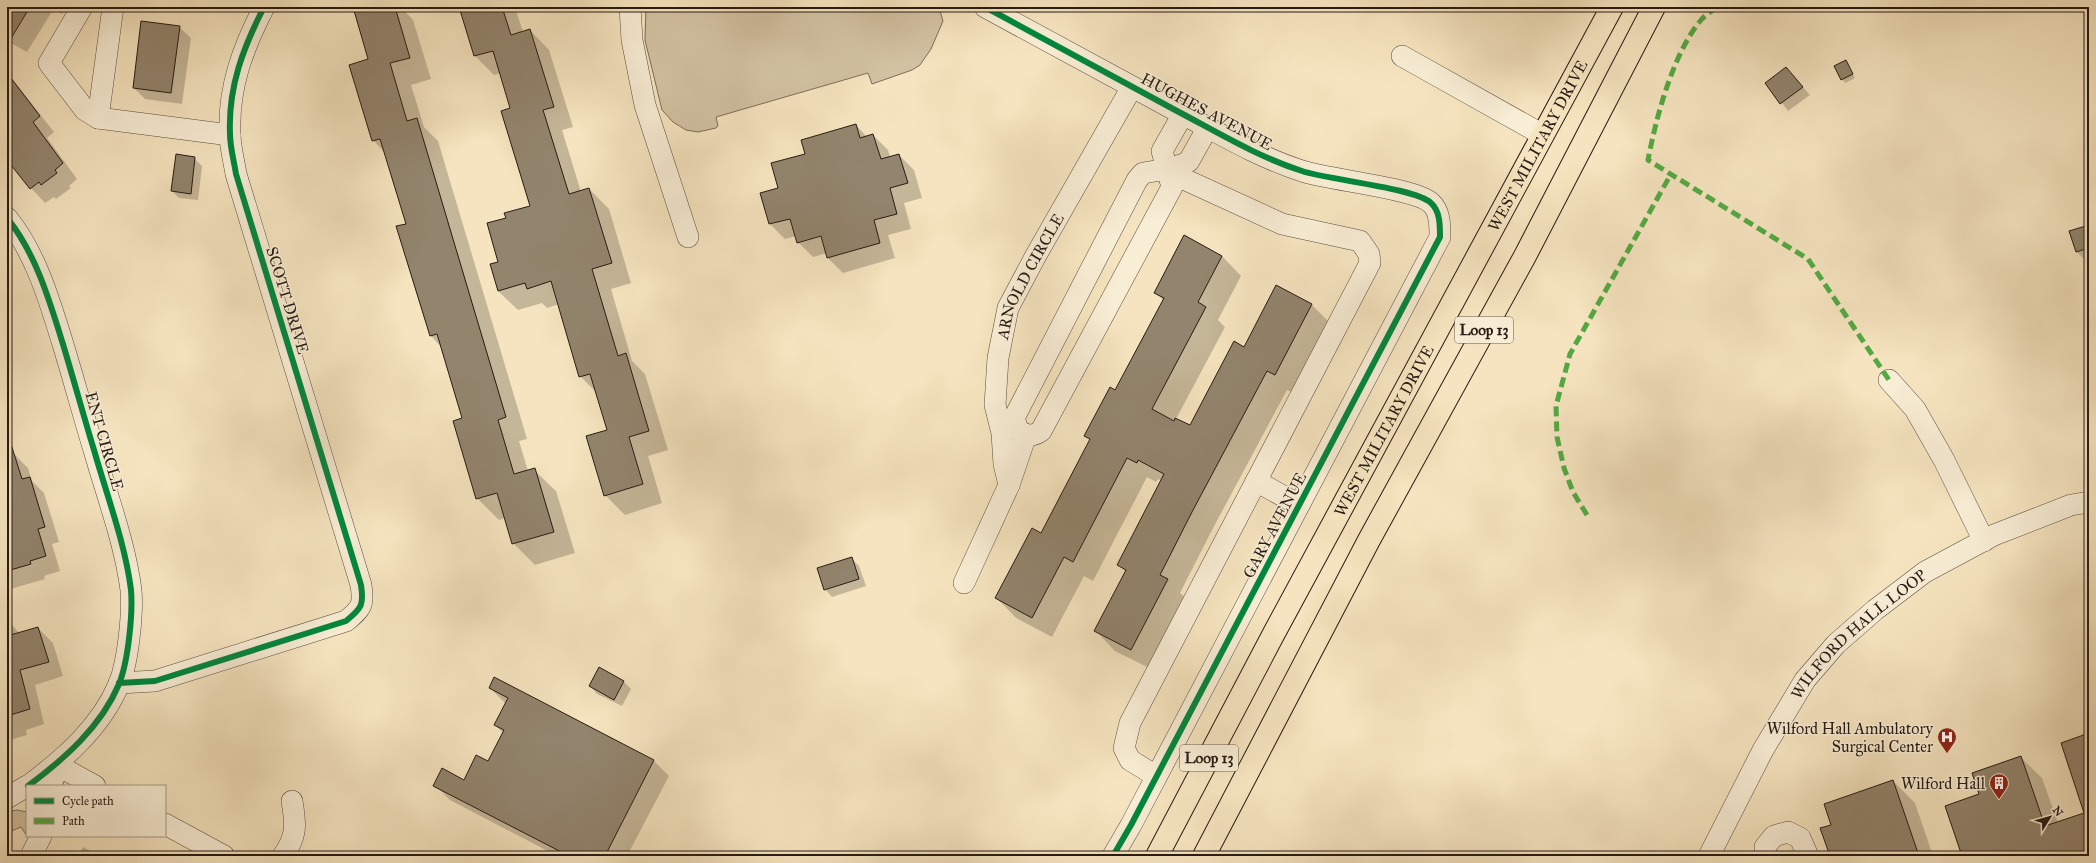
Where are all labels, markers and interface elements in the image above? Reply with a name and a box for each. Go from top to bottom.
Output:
street label: WEST MILITARY DRIVE [1484,57,1592,234]
street label: HUGHES AVENUE [1138,69,1276,154]
street label: ARNOLD CIRCLE [993,210,1068,342]
street label: SCOTT DRIVE [262,244,313,356]
road number: Loop 13 [1455,317,1513,343]
street label: WEST MILITARY DRIVE [1330,342,1438,520]
street label: ENT CIRCLE [81,389,128,493]
street label: GARY AVENUE [1239,469,1310,581]
street label: WILFORD HALL LOOP [1787,566,1930,702]
place label: Wilford Hall Ambulatory Surgical Center [1767,719,1933,757]
hospital icon: Wilford Hall Ambulatory Surgical Center [1936,726,1958,754]
road number: Loop 13 [1180,745,1238,771]
building icon: Wilford Hall [1988,772,2010,800]
place label: Wilford Hall [1901,774,1986,793]
legend [26,785,166,837]
text: Cycle path [62,794,114,808]
north arrow [2030,797,2070,837]
text: N [2050,804,2066,819]
text: Path [62,814,85,828]

